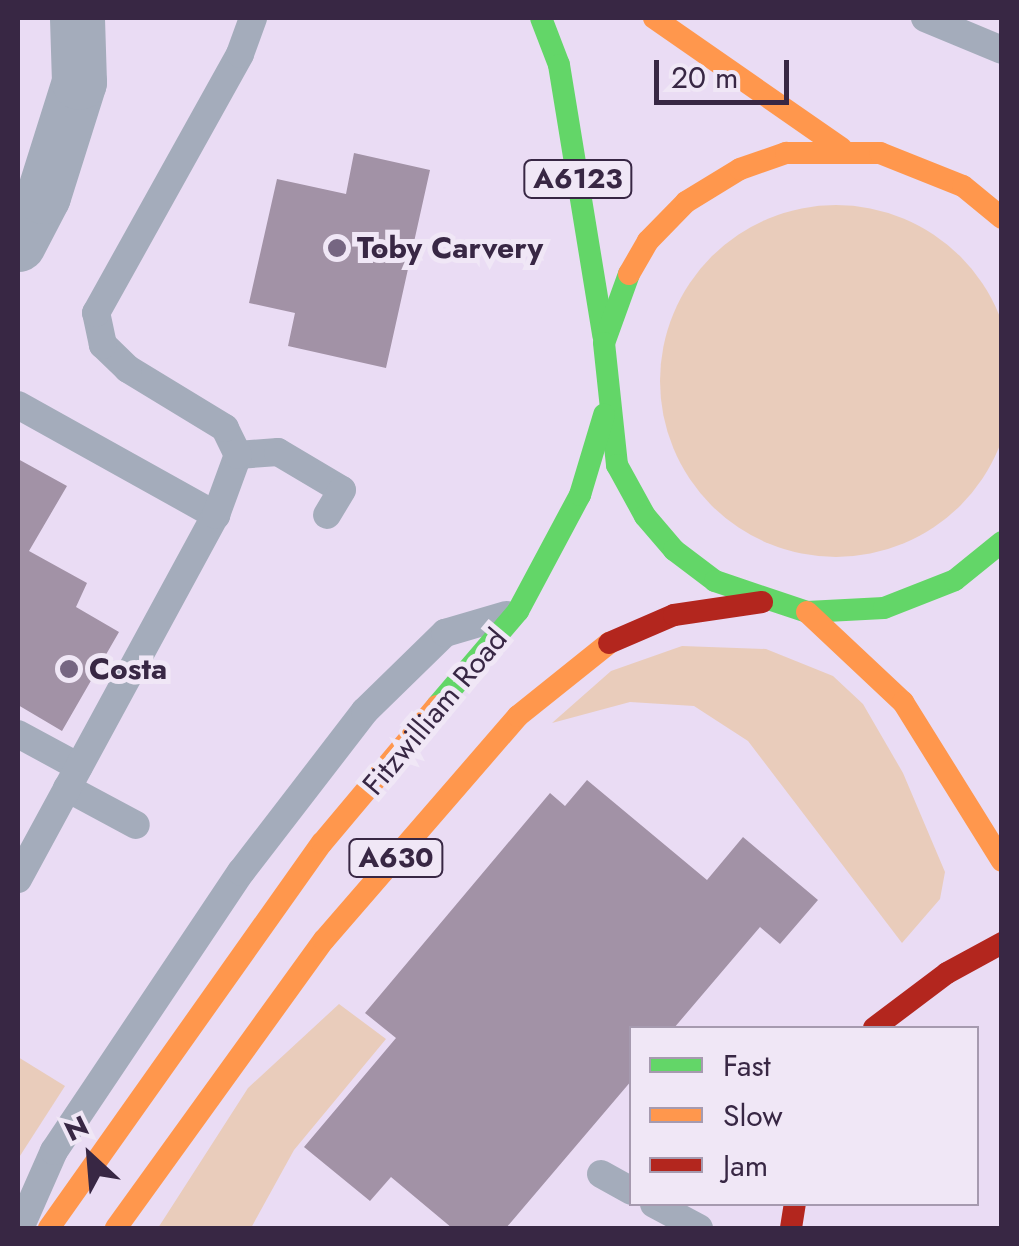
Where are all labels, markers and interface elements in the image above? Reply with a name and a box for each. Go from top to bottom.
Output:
scale bar [659,40,794,102]
text: 20 m [671,56,738,99]
road number: A6123 [523,156,633,202]
place label: Toby Carvery [357,230,543,266]
marker: Toby Carvery [326,237,348,259]
street label: Fitzwilliam Road [355,622,515,802]
place label: Costa [89,651,167,687]
marker: Costa [58,658,80,680]
road number: A630 [346,835,446,881]
legend [629,1026,979,1206]
text: Fast [723,1044,771,1087]
text: Slow [723,1094,783,1137]
text: N [58,1105,96,1152]
north arrow [40,1106,140,1206]
text: Jam [723,1144,768,1187]

